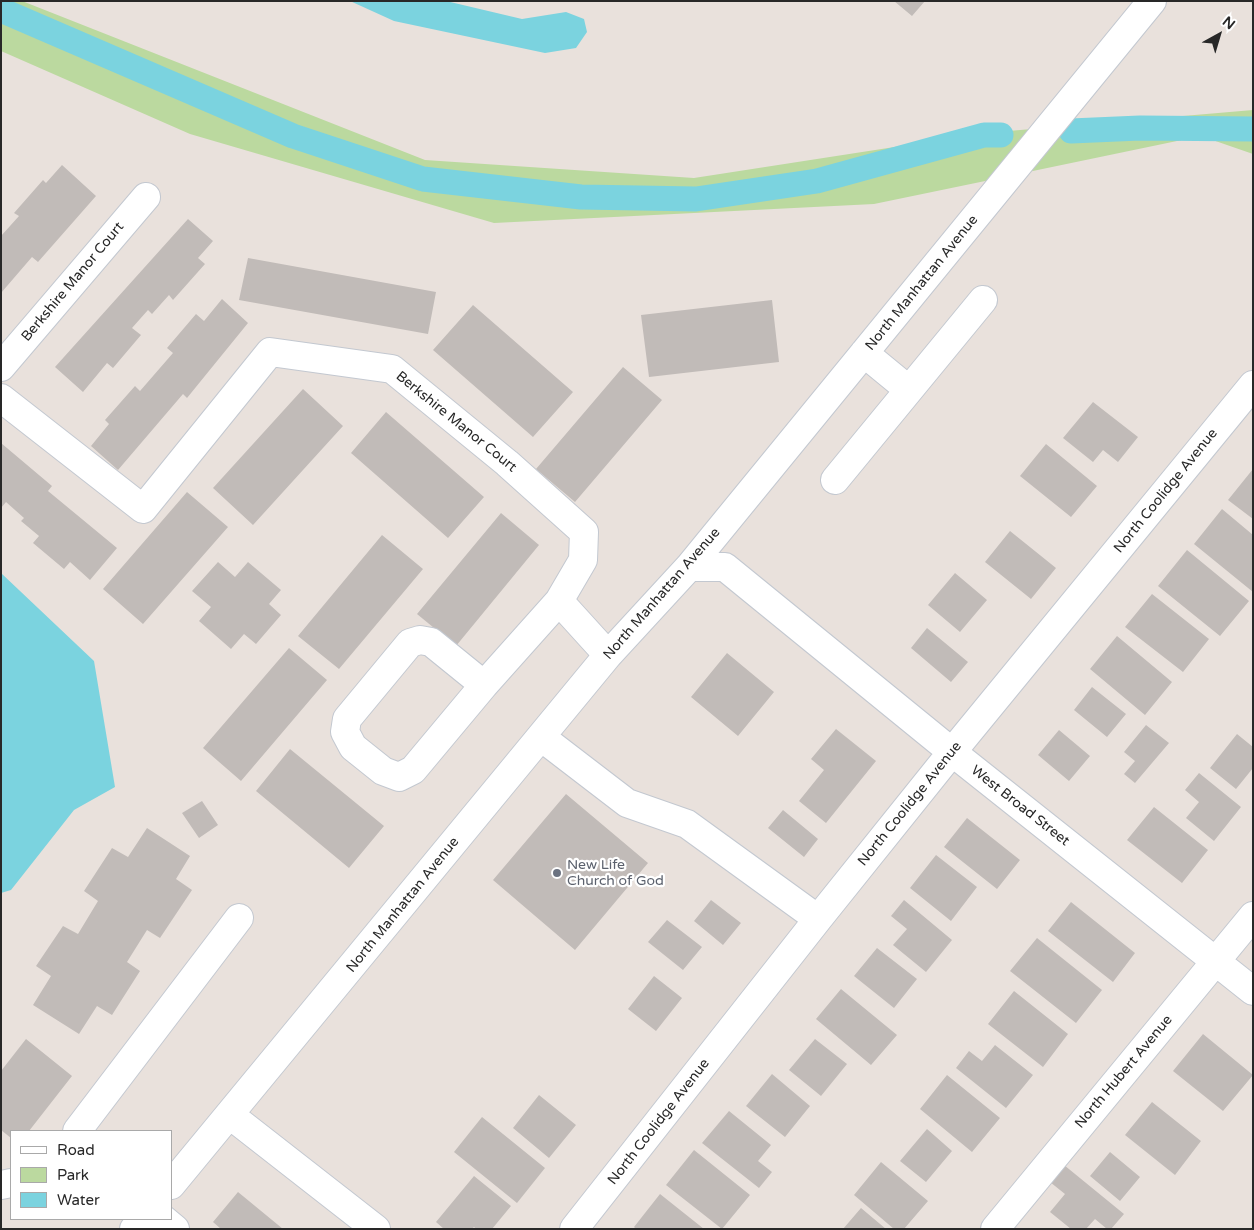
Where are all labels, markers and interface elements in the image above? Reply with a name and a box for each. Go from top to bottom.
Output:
north arrow [1194,10,1244,60]
text: N [1219,13,1238,33]
street label: North Manhattan Avenue [862,212,982,354]
street label: Berkshire Manor Court [18,219,128,345]
street label: Berkshire Manor Court [392,368,520,476]
street label: North Coolidge Avenue [1111,425,1221,557]
street label: North Manhattan Avenue [600,525,724,663]
street label: North Coolidge Avenue [855,738,965,870]
street label: West Broad Street [967,762,1073,850]
street label: North Manhattan Avenue [343,834,463,976]
place label: New Life Church of God [567,857,664,890]
marker: New Life Church of God [551,867,563,879]
street label: North Hubert Avenue [1072,1012,1176,1132]
street label: North Coolidge Avenue [605,1056,713,1188]
legend [10,1130,172,1220]
text: Road [57,1141,95,1159]
text: Park [57,1166,89,1184]
text: Water [57,1191,100,1209]

